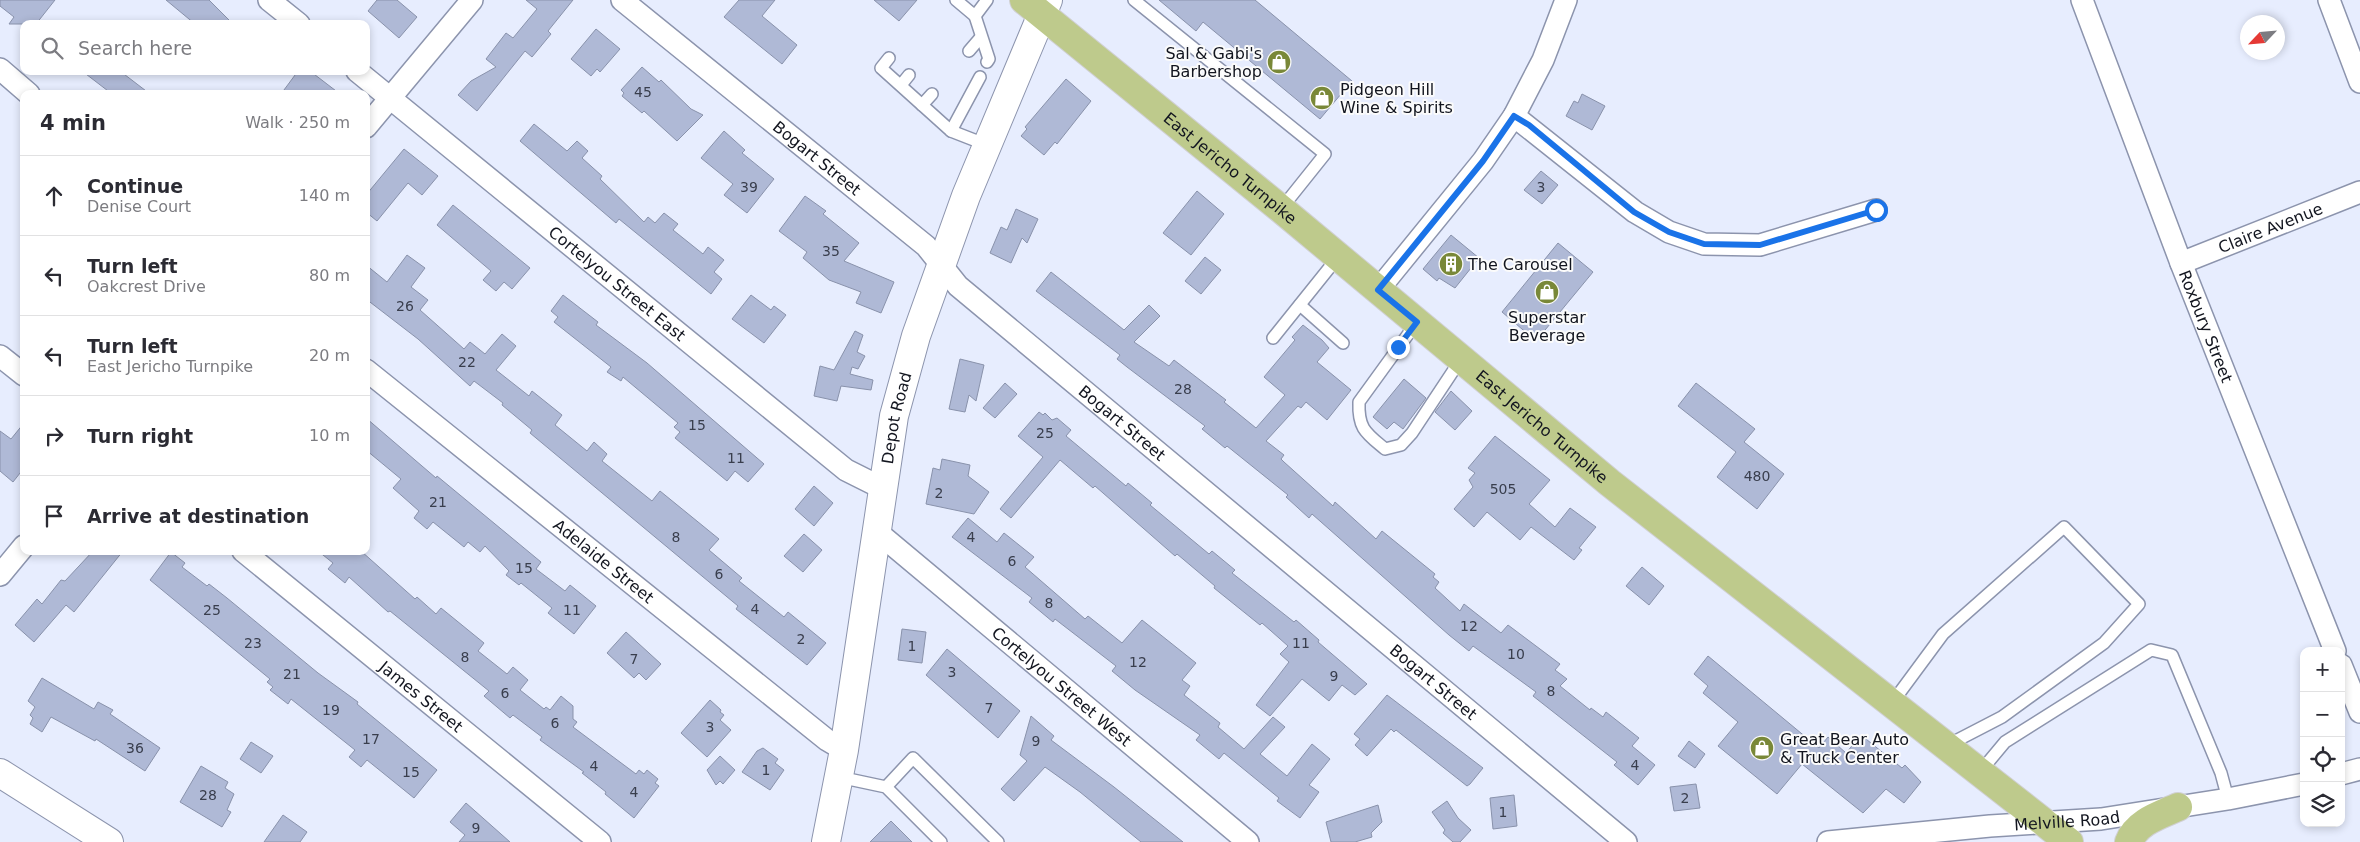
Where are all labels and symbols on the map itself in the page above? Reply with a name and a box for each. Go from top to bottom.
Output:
north arrow [2240,15,2285,60]
place label: Sal & Gabi's Barbershop [1165,44,1262,81]
shop icon: Sal & Gabi's Barbershop [1266,49,1292,75]
place label: Pidgeon Hill Wine & Spirits [1340,80,1453,117]
house number: 45 [634,84,652,100]
shop icon: Pidgeon Hill Wine & Spirits [1309,85,1335,111]
street label: East Jericho Turnpike [1160,108,1300,228]
street label: Bogart Street [769,117,865,199]
house number: 39 [740,179,758,195]
house number: 3 [1537,179,1545,195]
route start [1865,199,1888,222]
street label: Claire Avenue [2216,199,2325,257]
street label: Cortelyou Street East [545,222,689,345]
house number: 35 [822,243,840,259]
building icon: The Carousel [1438,251,1464,277]
place label: The Carousel [1467,255,1573,274]
street label: Roxbury Street [2175,267,2236,385]
shop icon: Superstar Beverage [1534,279,1560,305]
house number: 26 [396,298,414,314]
place label: Superstar Beverage [1508,308,1586,345]
route end [1387,336,1410,359]
house number: 22 [458,354,476,370]
street label: East Jericho Turnpike [1472,366,1612,487]
street label: Depot Road [878,370,916,465]
street label: Bogart Street [1075,381,1169,465]
house number: 28 [1174,381,1192,397]
house number: 15 [688,417,706,433]
house number: 25 [1036,425,1054,441]
house number: 11 [727,450,745,466]
house number: 480 [1744,468,1770,484]
house number: 505 [1490,481,1516,497]
house number: 2 [935,485,943,501]
house number: 21 [429,494,447,510]
street label: Adelaide Street [550,515,658,607]
house number: 8 [672,529,680,545]
house number: 4 [967,529,976,545]
house number: 6 [1008,553,1017,569]
house number: 15 [515,560,533,576]
house number: 6 [715,566,724,582]
house number: 8 [1045,595,1053,611]
house number: 4 [751,601,760,617]
house number: 25 [203,602,221,618]
house number: 11 [563,602,581,618]
house number: 12 [1460,618,1478,634]
street label: Cortelyou Street West [988,623,1135,750]
house number: 2 [797,631,805,647]
house number: 23 [244,635,262,651]
house number: 11 [1292,635,1310,651]
house number: 1 [908,638,916,654]
street label: Bogart Street [1386,641,1481,724]
house number: 10 [1507,646,1525,662]
house number: 8 [461,649,469,665]
house number: 7 [630,651,638,667]
house number: 12 [1129,654,1147,670]
street label: James Street [375,656,467,736]
house number: 3 [948,664,956,680]
house number: 21 [283,666,301,682]
house number: 9 [1330,668,1338,684]
house number: 8 [1547,683,1555,699]
house number: 6 [501,685,510,701]
house number: 7 [985,700,993,716]
house number: 19 [322,702,340,718]
house number: 6 [551,715,560,731]
house number: 3 [706,719,714,735]
place label: Great Bear Auto & Truck Center [1780,730,1909,767]
house number: 17 [362,731,380,747]
house number: 9 [1032,733,1040,749]
shop icon: Great Bear Auto & Truck Center [1749,735,1775,761]
house number: 36 [126,740,144,756]
house number: 4 [1631,757,1640,773]
house number: 4 [590,758,599,774]
house number: 1 [762,762,770,778]
house number: 15 [402,764,420,780]
house number: 4 [630,784,639,800]
house number: 28 [199,787,217,803]
house number: 2 [1681,790,1689,806]
house number: 1 [1499,804,1507,820]
street label: Melville Road [2014,807,2121,834]
house number: 9 [472,820,480,836]

